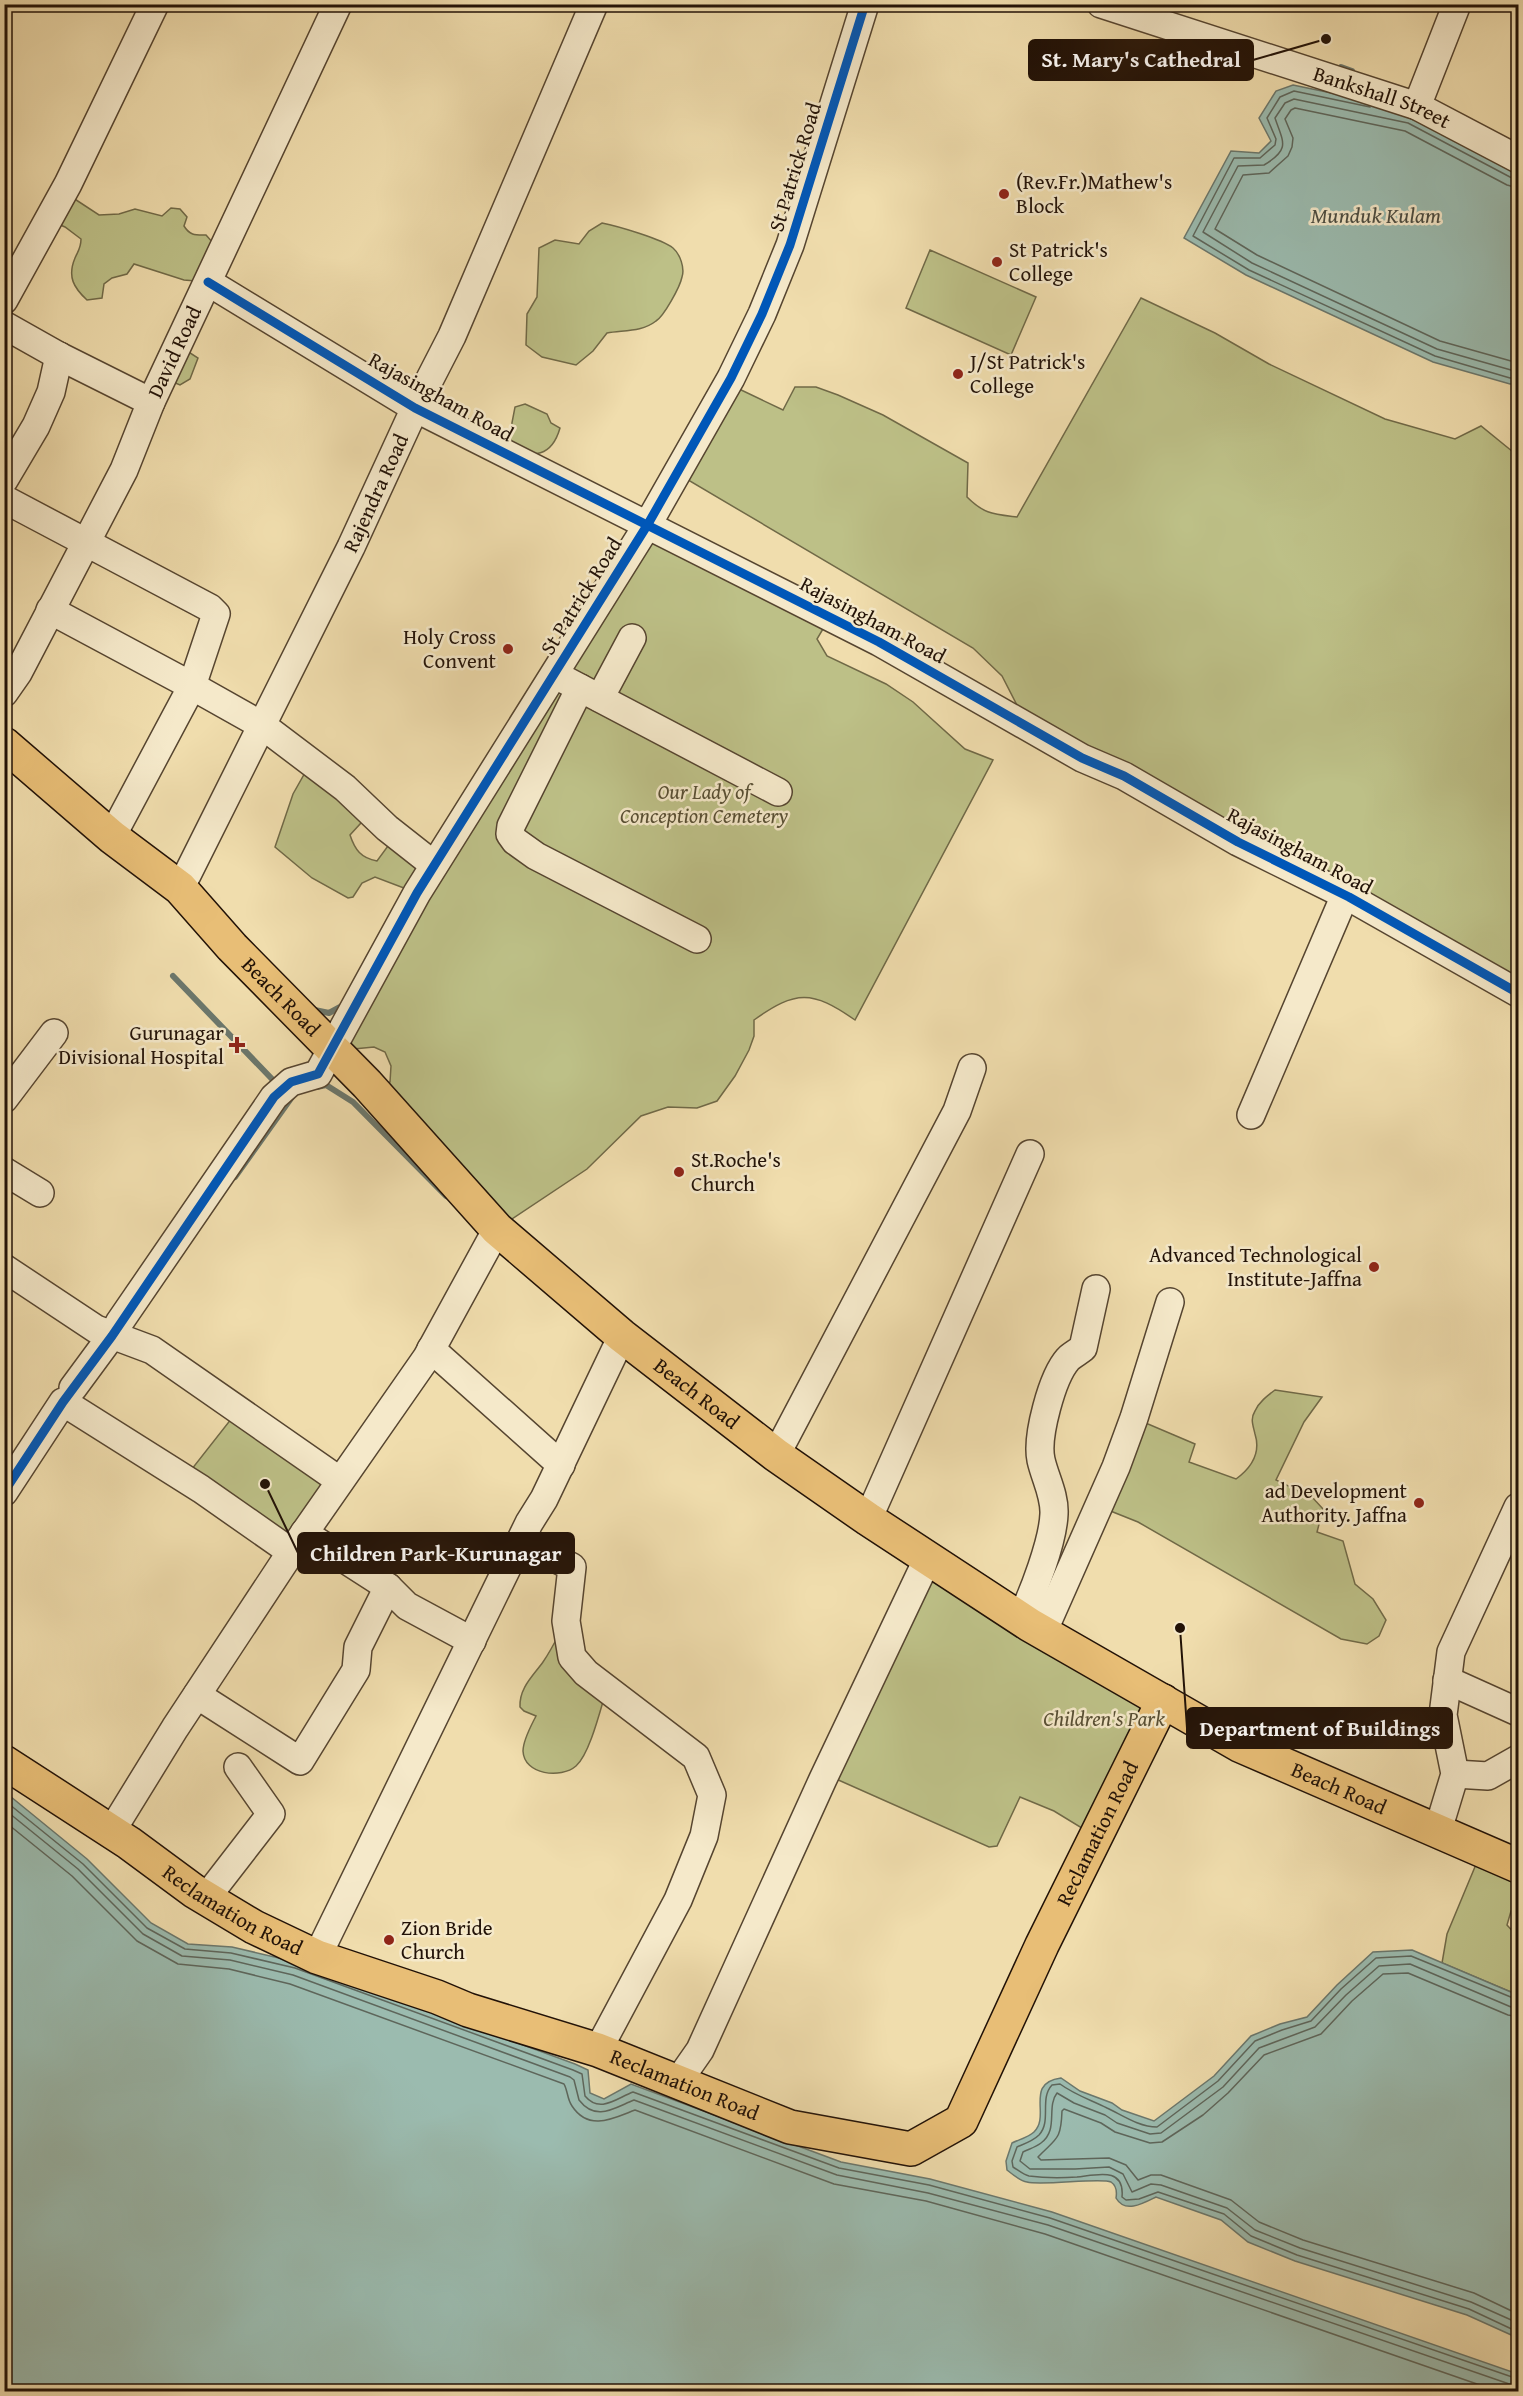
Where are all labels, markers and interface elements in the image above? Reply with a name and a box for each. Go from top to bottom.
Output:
callout: St. Mary's Cathedral [1029,40,1253,80]
text: St. Mary's Cathedral [1041,43,1241,75]
street label: Bankshall Street [1310,58,1457,136]
street label: St Patrick Road [760,98,829,235]
place label: (Rev.Fr.)Mathew's Block [1016,166,1172,221]
marker: (Rev.Fr.)Mathew's Block [997,187,1011,201]
water label: Munduk Kulam [1311,199,1441,231]
place label: St Patrick's College [1009,234,1108,289]
marker: St Patrick's College [990,255,1004,269]
street label: David Road [139,300,209,403]
street label: Rajasingham Road [363,344,520,450]
place label: J/St Patrick's College [967,346,1085,401]
marker: J/St Patrick's College [951,367,965,381]
street label: Rajendra Road [335,428,416,557]
street label: St Patrick Road [532,530,630,661]
street label: Rajasingham Road [795,568,952,672]
place label: Holy Cross Convent [403,621,497,676]
marker: Holy Cross Convent [501,642,515,656]
park label: Our Lady of Conception Cemetery [620,776,788,831]
street label: Rajasingham Road [1222,799,1379,903]
street label: Beach Road [235,950,328,1044]
place label: Gurunagar Divisional Hospital [58,1017,224,1072]
marker: Gurunagar Divisional Hospital [228,1036,246,1054]
place label: St.Roche's Church [691,1144,781,1199]
marker: St.Roche's Church [672,1165,686,1179]
place label: Advanced Technological Institute-Jaffna [1149,1239,1362,1294]
marker: Advanced Technological Institute-Jaffna [1367,1260,1381,1274]
street label: Beach Road [647,1350,747,1437]
place label: ad Development Authority. Jaffna [1261,1475,1408,1530]
marker: ad Development Authority. Jaffna [1412,1496,1426,1510]
callout: Children Park-Kurunagar [298,1533,574,1573]
text: Children Park-Kurunagar [310,1537,562,1569]
park label: Children's Park [1043,1703,1165,1734]
callout: Department of Buildings [1187,1708,1452,1748]
text: Department of Buildings [1200,1712,1440,1744]
street label: Beach Road [1287,1754,1392,1823]
street label: Reclamation Road [1048,1755,1146,1911]
street label: Reclamation Road [156,1857,309,1963]
place label: Zion Bride Church [401,1912,493,1967]
marker: Zion Bride Church [382,1933,396,1947]
street label: Reclamation Road [606,2040,765,2128]

